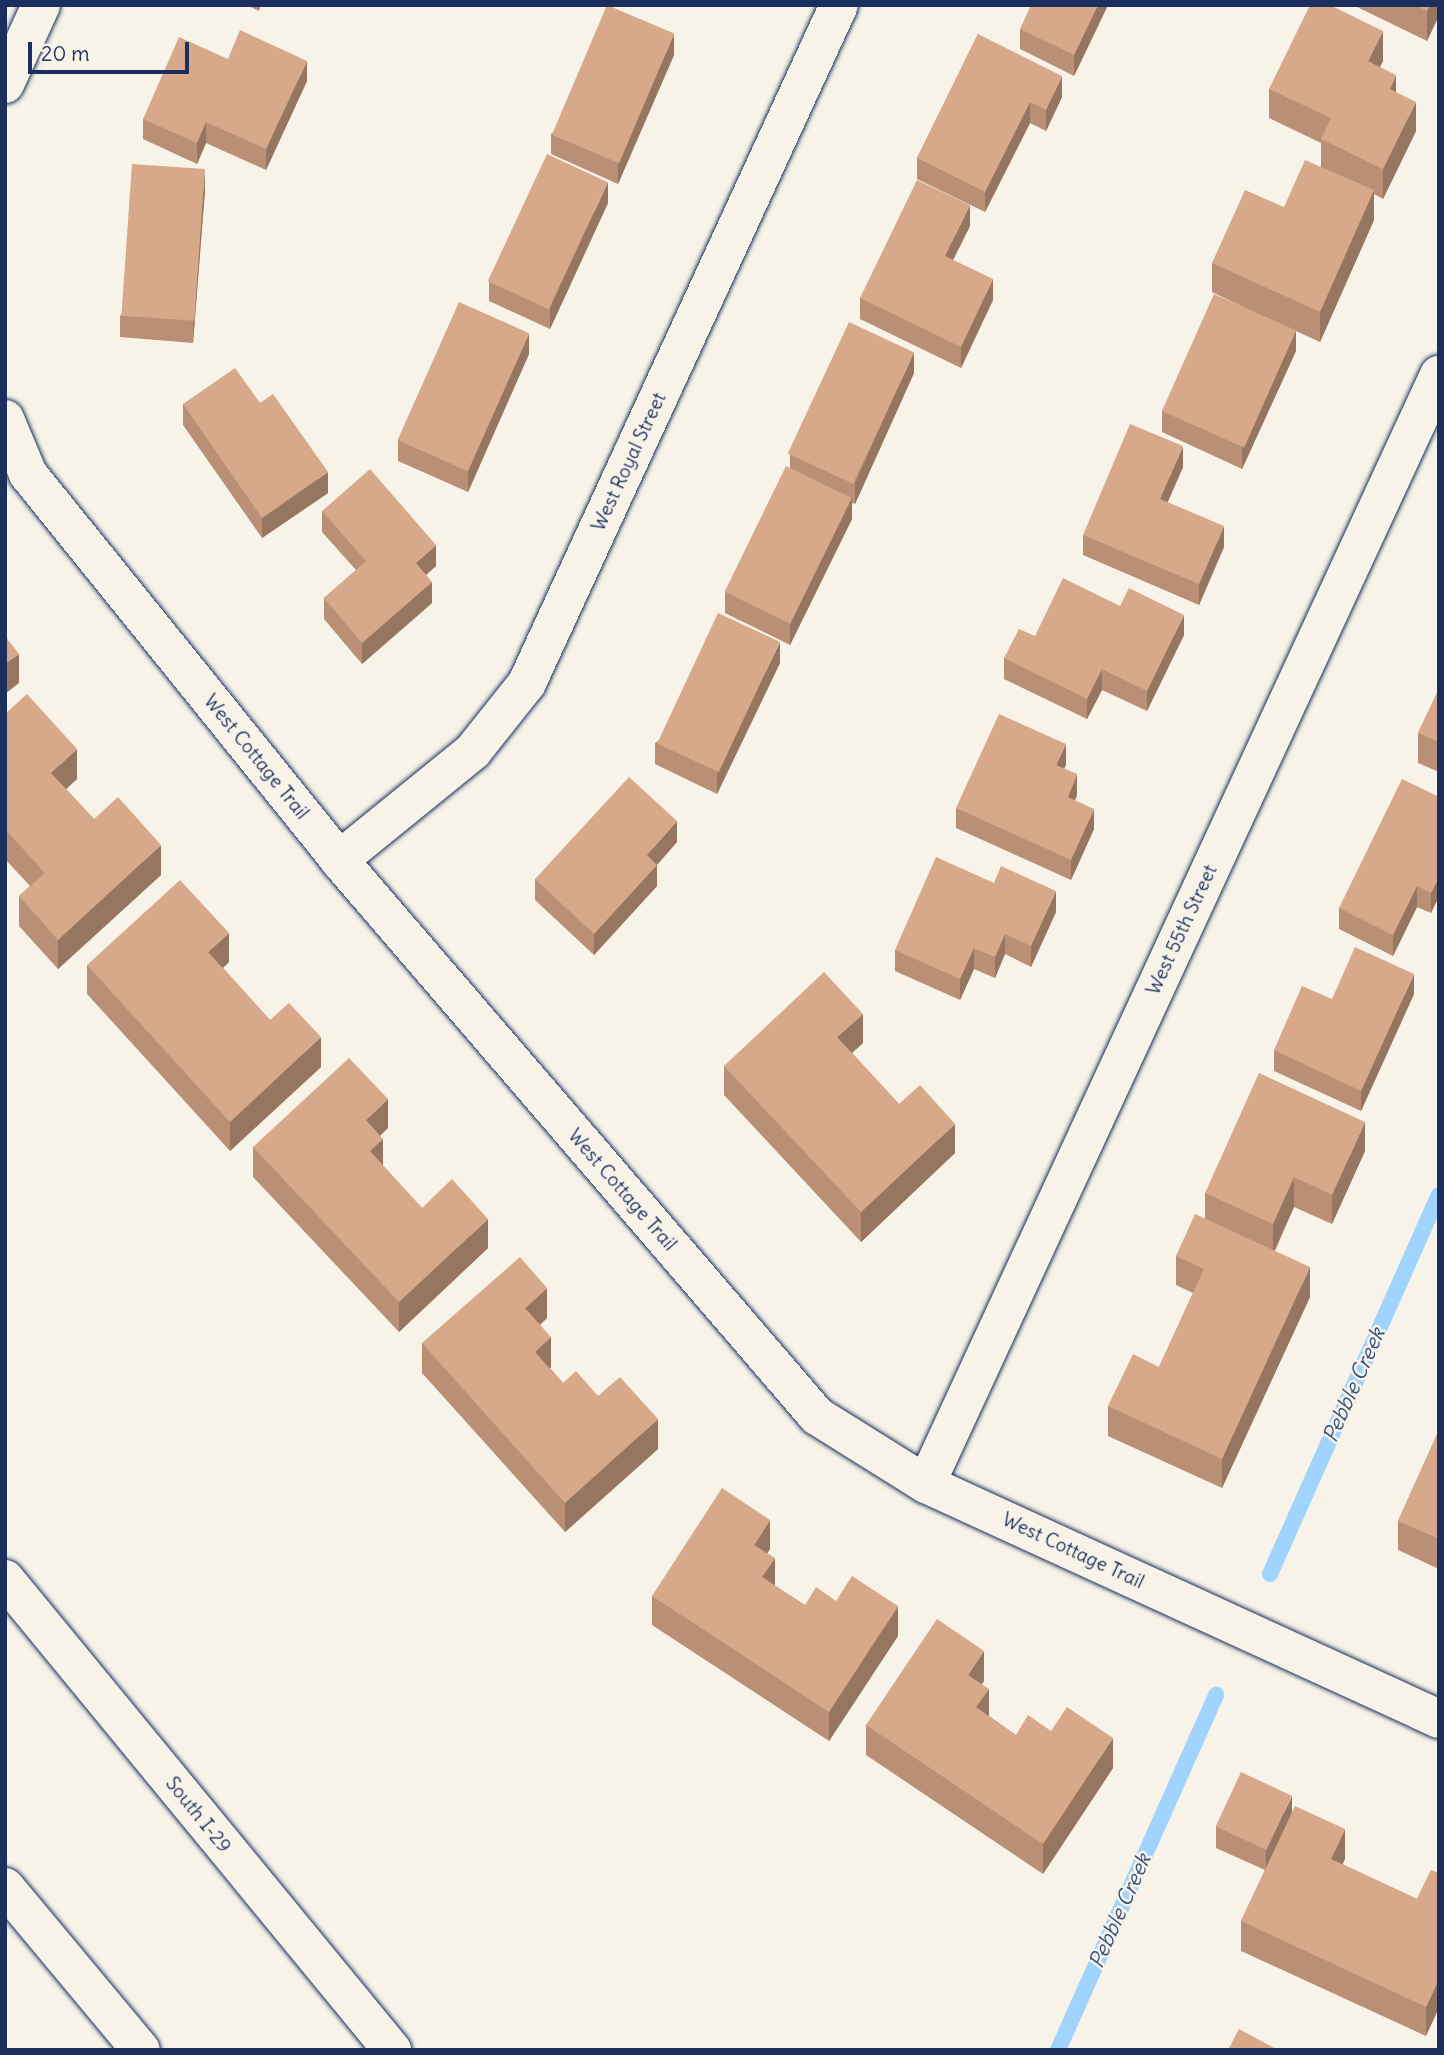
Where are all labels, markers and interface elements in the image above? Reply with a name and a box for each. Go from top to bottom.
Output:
scale bar [32,28,192,72]
text: 20 m [41,40,90,67]
street label: West Royal Street [587,389,671,535]
street label: West Cottage Trail [199,690,313,824]
street label: West 55th Street [1142,861,1222,999]
street label: West Cottage Trail [563,1125,681,1255]
water label: Pebble Creek [1318,1324,1390,1446]
street label: West Cottage Trail [999,1508,1147,1594]
street label: South I-29 [161,1773,235,1857]
water label: Pebble Creek [1084,1850,1156,1972]

